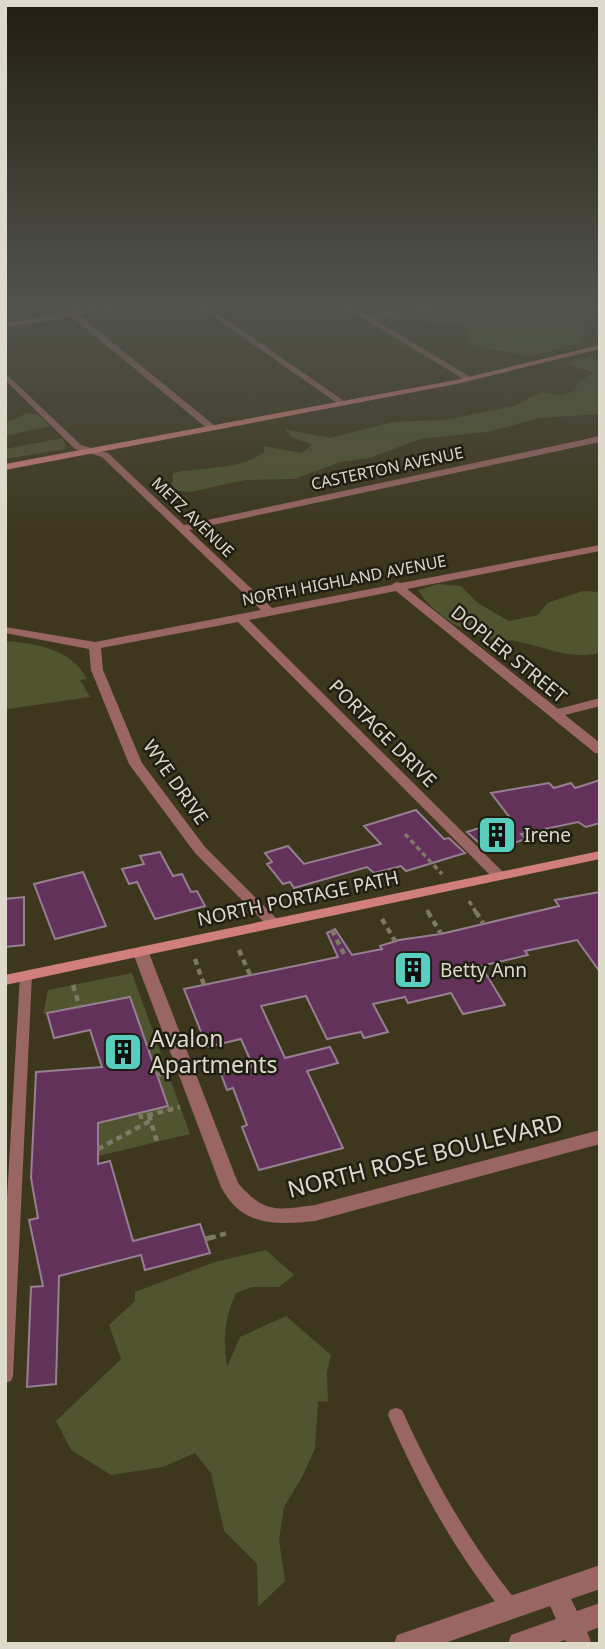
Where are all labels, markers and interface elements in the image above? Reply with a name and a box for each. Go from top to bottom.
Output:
street label: CASTERTON AVENUE [309,441,465,495]
street label: METZ AVENUE [147,472,239,562]
street label: NORTH HIGHLAND AVENUE [240,549,448,611]
street label: DOPLER STREET [446,599,573,709]
street label: PORTAGE DRIVE [323,673,443,793]
street label: WYE DRIVE [137,734,215,830]
building icon: Irene [476,814,518,856]
place label: Irene [524,822,571,848]
street label: NORTH PORTAGE PATH [195,864,401,932]
building icon: Betty Ann [392,949,434,991]
place label: Betty Ann [440,957,527,983]
place label: Avalon Apartments [150,1022,278,1080]
building icon: Avalon Apartments [102,1031,144,1073]
street label: NORTH ROSE BOULEVARD [284,1105,566,1205]

